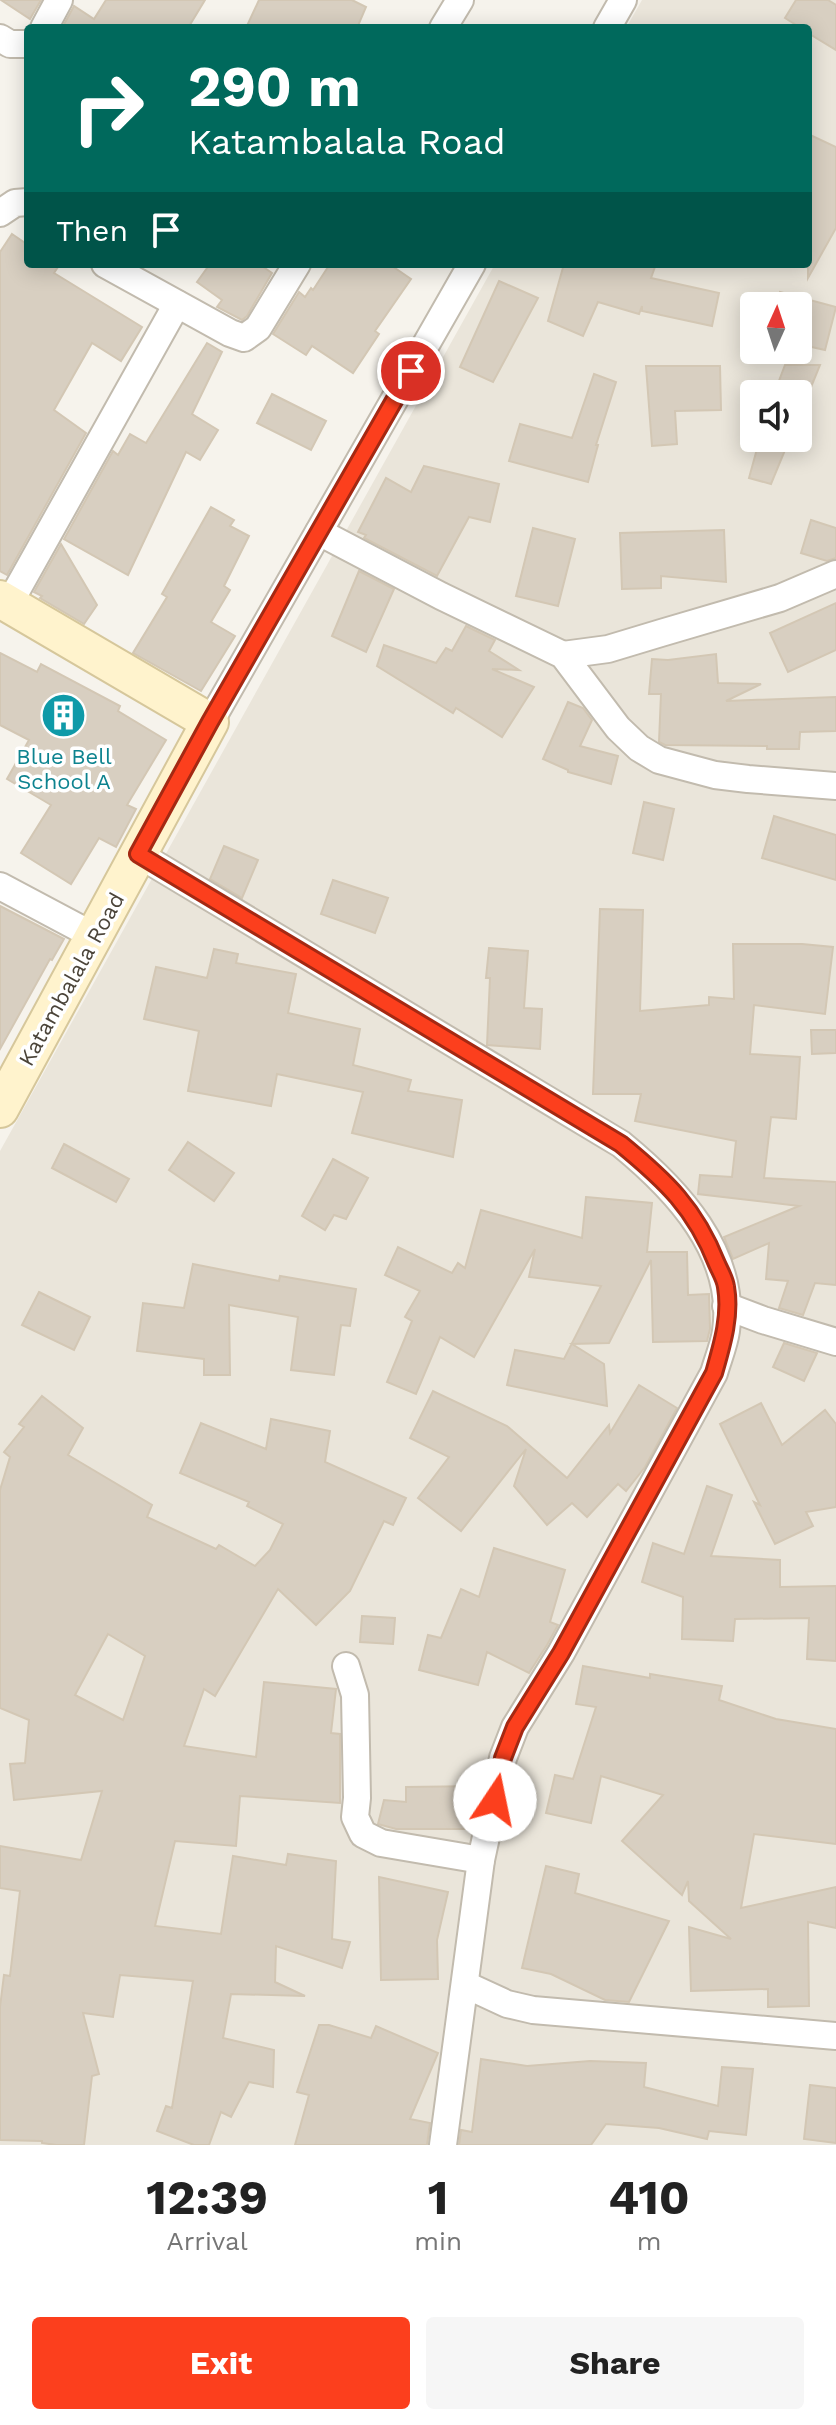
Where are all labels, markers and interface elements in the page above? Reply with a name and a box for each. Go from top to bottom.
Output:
text: 290 m [188,54,361,120]
icon: right [56,56,160,160]
text: Katambalala Road [188,121,506,163]
icon: arrive [144,208,188,252]
text: Then [56,213,128,248]
north arrow [740,292,812,364]
map controls [740,292,812,452]
pin [377,337,445,405]
icon: arrive [389,349,433,393]
button: sound [740,380,812,452]
building icon: Blue Bell School A [40,691,88,739]
place label: Blue Bell School A [16,744,112,794]
street label: Katambalala Road [13,888,129,1070]
position arrow [453,1758,537,1842]
text: 12:39 [146,2169,268,2226]
text: 1 [428,2169,449,2226]
text: 410 [608,2169,690,2226]
text: Arrival [167,2226,248,2256]
text: min [414,2226,462,2256]
text: m [637,2226,661,2256]
button: Exit [32,2317,410,2409]
button: Share [426,2317,804,2409]

